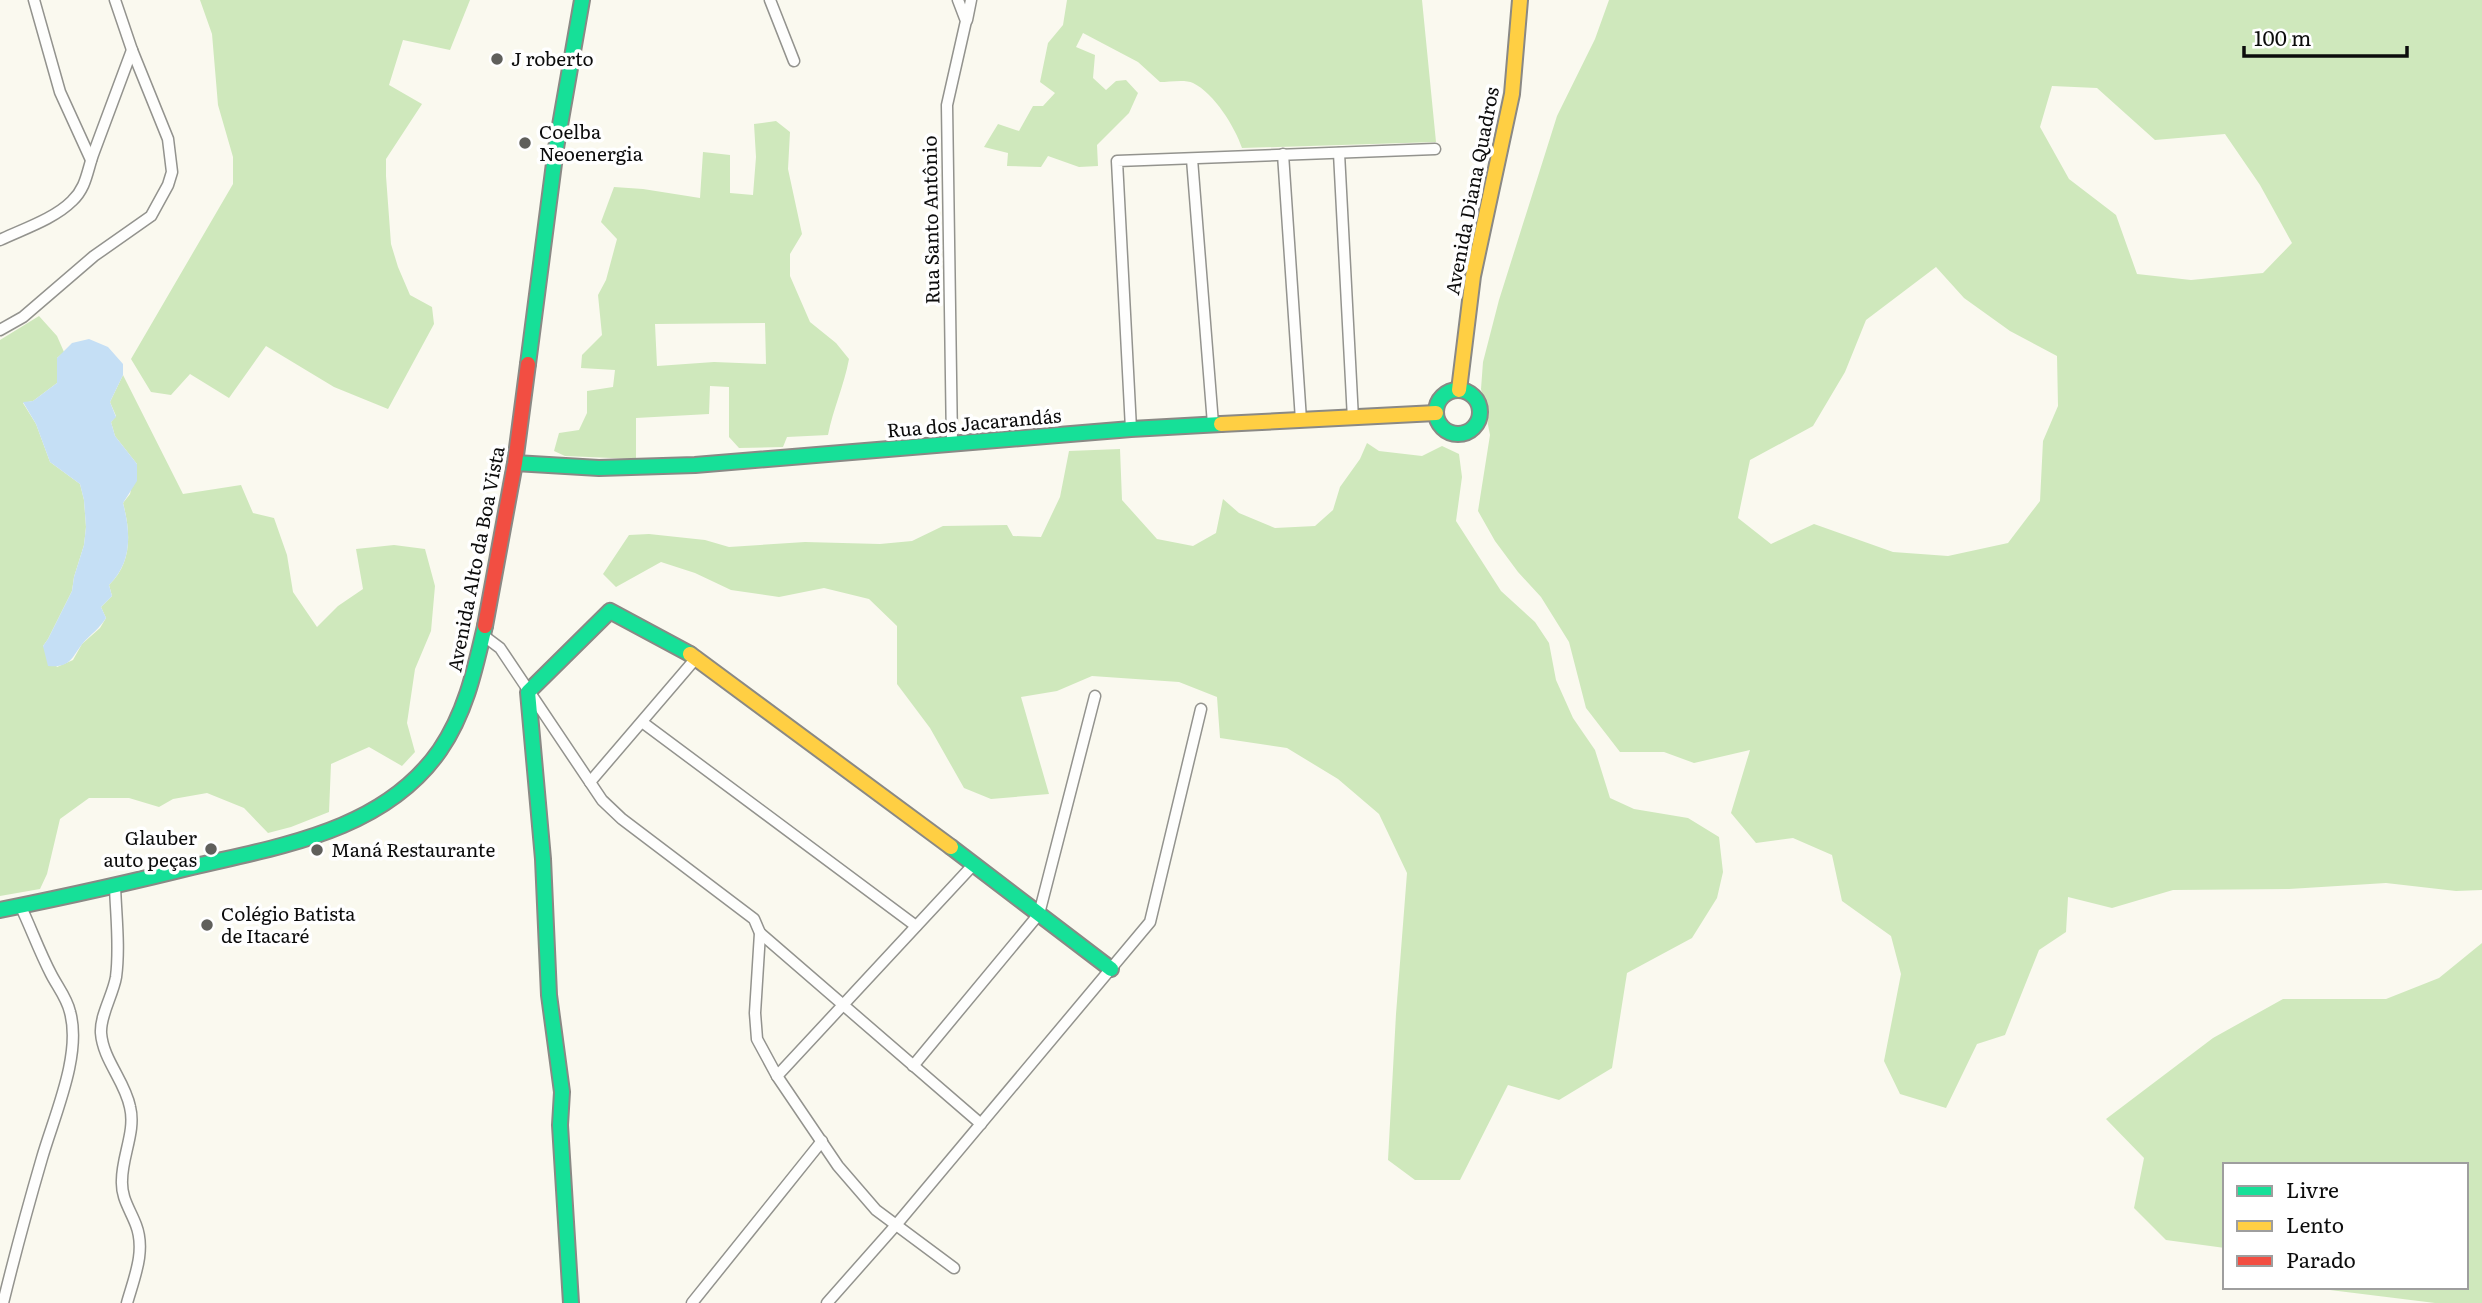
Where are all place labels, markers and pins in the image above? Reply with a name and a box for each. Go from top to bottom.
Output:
place label: J roberto [511,44,594,72]
marker: J roberto [489,51,505,67]
place label: Coelba Neoenergia [539,117,644,167]
marker: Coelba Neoenergia [517,135,533,151]
place label: Glauber auto peças [104,823,197,873]
place label: Maná Restaurante [331,835,495,863]
marker: Glauber auto peças [203,841,219,857]
marker: Maná Restaurante [309,842,325,858]
place label: Colégio Batista de Itacaré [221,899,356,949]
marker: Colégio Batista de Itacaré [199,917,215,933]

